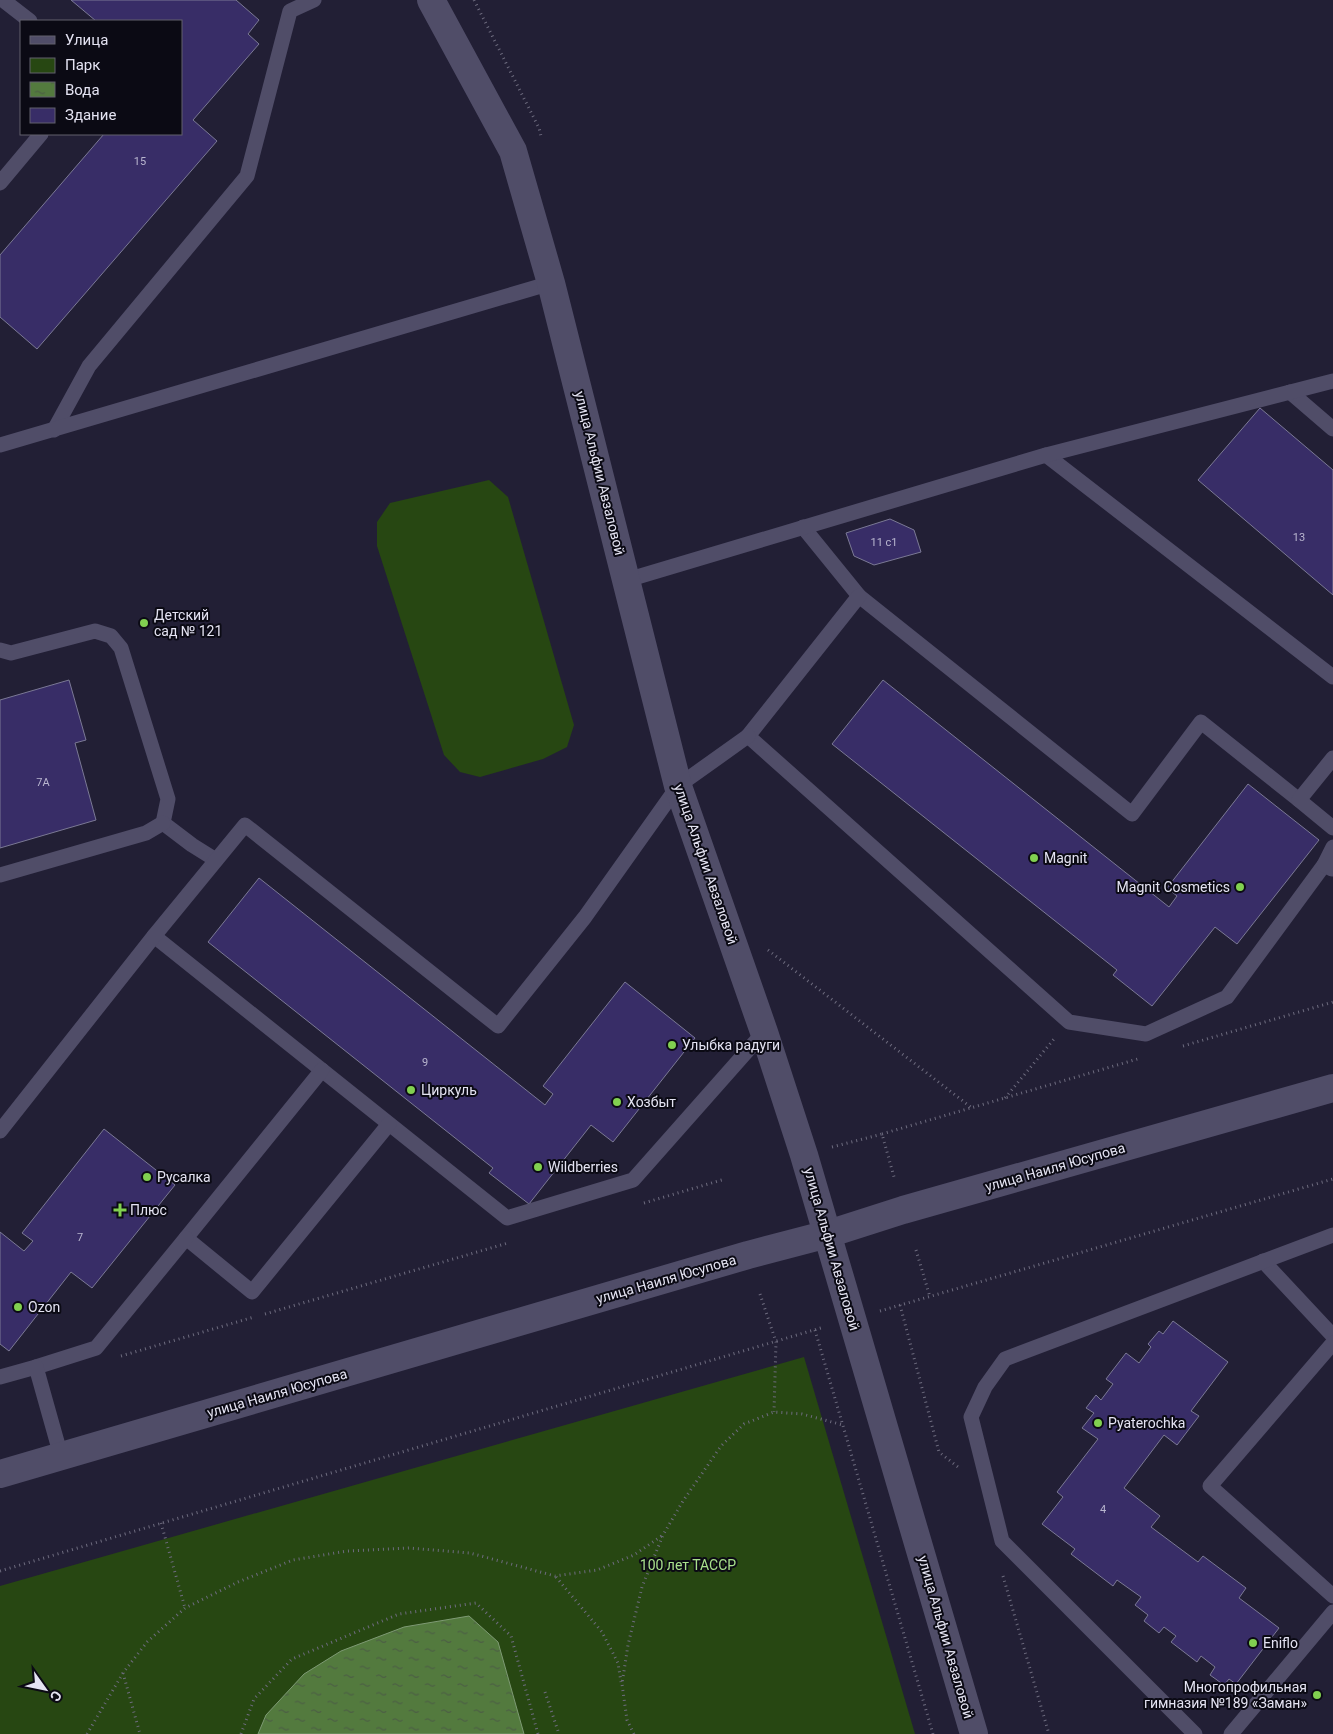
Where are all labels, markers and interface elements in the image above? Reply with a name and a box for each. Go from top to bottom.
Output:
legend [20,20,182,135]
text: Улица [65,31,108,49]
text: Парк [65,56,100,74]
text: Вода [65,81,100,99]
text: Здание [65,106,116,124]
house number: 15 [134,155,146,168]
street label: улица Альфии Авзаловой [572,389,628,557]
house number: 13 [1293,531,1305,544]
house number: 11 с1 [870,536,898,549]
place label: Детский сад № 121 [154,607,222,639]
marker: Детский сад № 121 [138,617,150,629]
house number: 7А [36,776,51,789]
street label: улица Альфии Авзаловой [671,782,741,946]
place label: Magnit [1044,850,1088,866]
marker: Magnit [1028,852,1040,864]
place label: Magnit Cosmetics [1117,879,1230,895]
marker: Magnit Cosmetics [1234,881,1246,893]
place label: Улыбка радуги [682,1037,780,1053]
marker: Улыбка радуги [666,1039,678,1051]
house number: 9 [422,1056,428,1069]
place label: Циркуль [421,1082,477,1098]
marker: Циркуль [405,1084,417,1096]
place label: Хозбыт [627,1094,676,1110]
marker: Хозбыт [611,1096,623,1108]
street label: улица Наиля Юсупова [983,1139,1127,1195]
place label: Wildberries [548,1159,618,1175]
marker: Wildberries [532,1161,544,1173]
street label: улица Альфии Авзаловой [801,1166,863,1332]
place label: Русалка [157,1169,211,1185]
marker: Русалка [141,1171,153,1183]
place label: Плюс [130,1202,167,1218]
marker: Плюс [114,1204,126,1216]
house number: 7 [77,1231,83,1244]
street label: улица Наиля Юсупова [594,1251,738,1307]
place label: Ozon [28,1299,60,1315]
marker: Ozon [12,1301,24,1313]
street label: улица Наиля Юсупова [205,1365,349,1421]
place label: Pyaterochka [1108,1415,1185,1431]
marker: Pyaterochka [1092,1417,1104,1429]
house number: 4 [1100,1503,1106,1516]
street label: улица Альфии Авзаловой [915,1554,977,1720]
park label: 100 лет ТАССР [640,1557,736,1573]
place label: Eniflo [1263,1635,1298,1651]
marker: Eniflo [1247,1637,1259,1649]
north arrow [20,1664,70,1714]
place label: Многопрофильная гимназия №189 «Заман» [1144,1679,1307,1711]
text: С [47,1688,65,1704]
marker: Многопрофильная гимназия №189 «Заман» [1311,1689,1323,1701]

